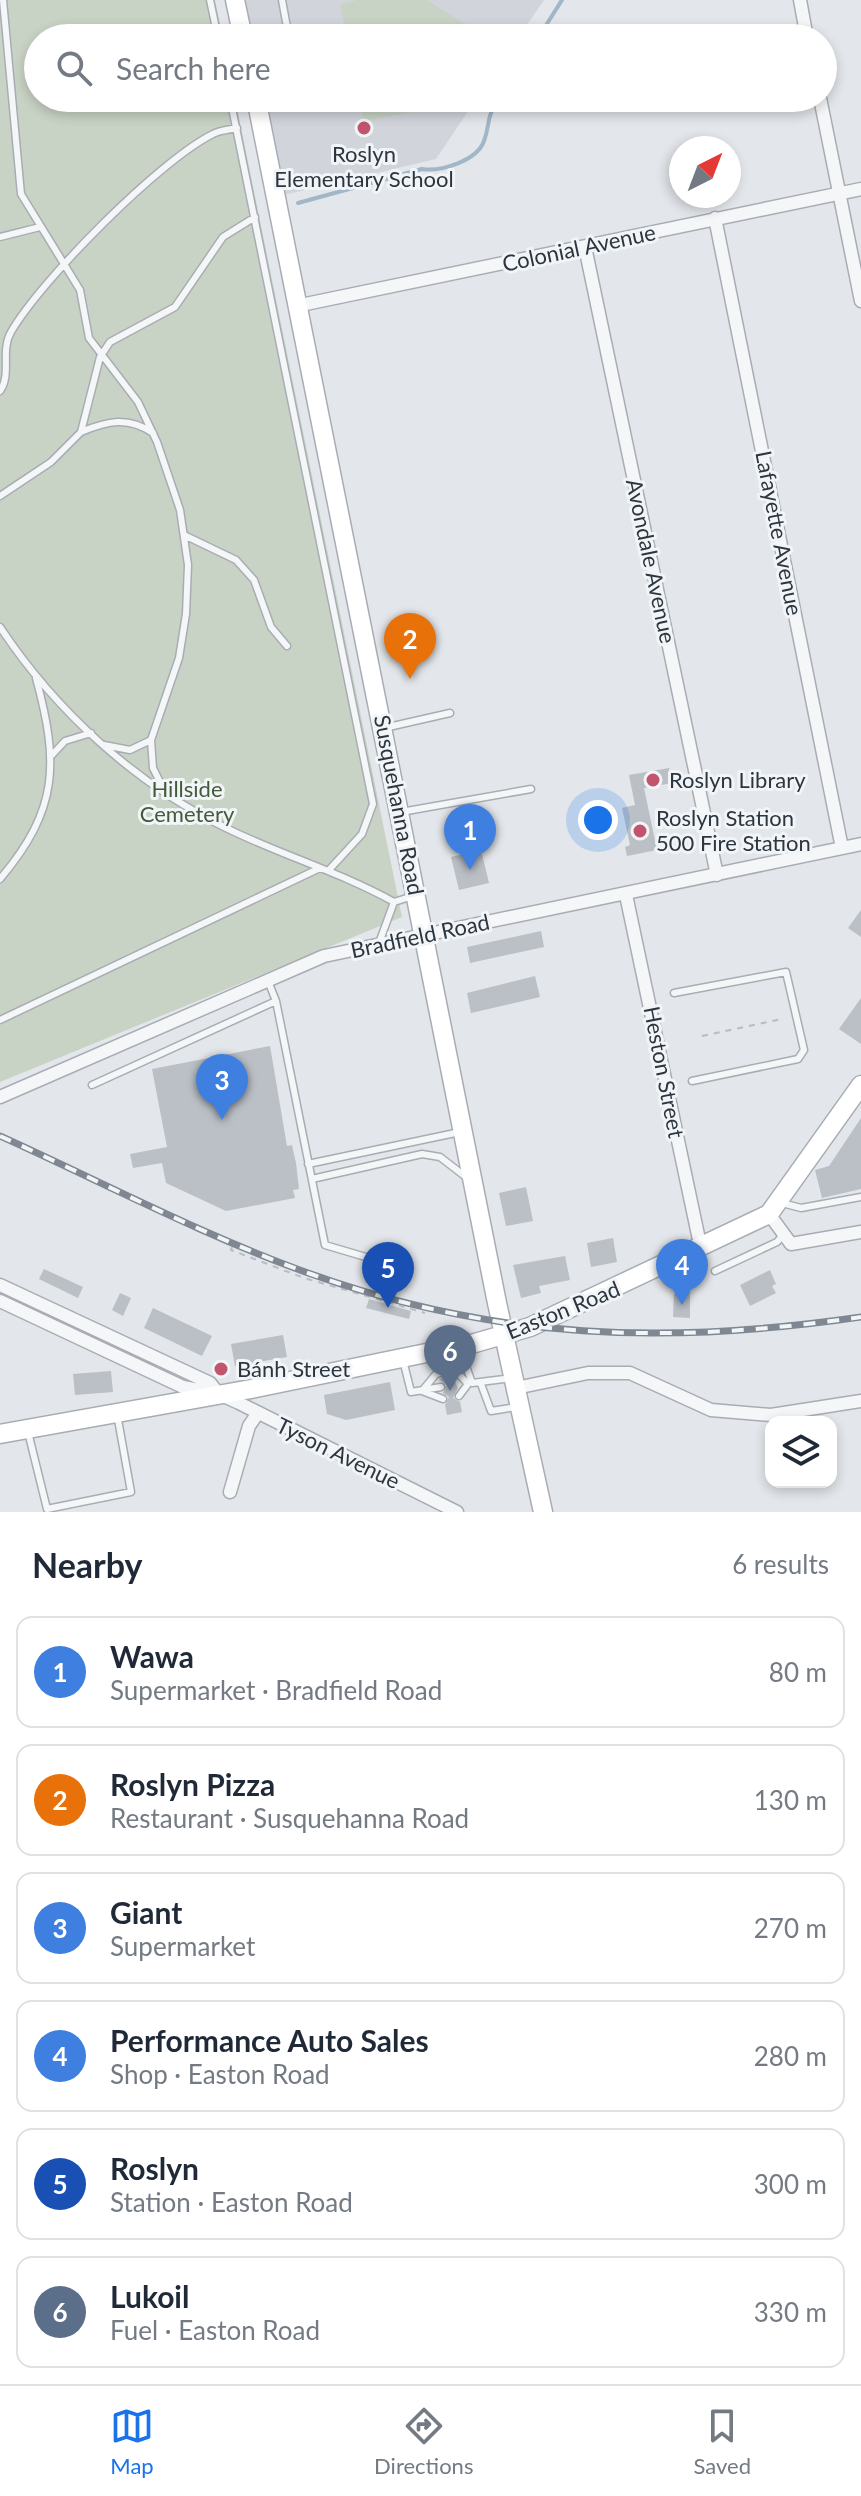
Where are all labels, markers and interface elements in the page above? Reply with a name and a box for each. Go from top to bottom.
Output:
search box [24,24,837,112]
icon: search [52,46,96,90]
text: Search here [116,50,271,86]
marker: Roslyn Elementary School [355,119,373,137]
north arrow [669,136,741,208]
place label: Roslyn Elementary School [274,140,454,192]
street label: Colonial Avenue [500,218,658,277]
street label: Lafayette Avenue [750,448,809,618]
street label: Avondale Avenue [621,476,682,646]
pin: 2 [384,613,436,679]
street label: Susquehanna Road [369,713,430,897]
place label: Roslyn Library [669,766,806,793]
marker: Roslyn Library [644,771,662,789]
park label: Hillside Cemetery [140,775,235,827]
your location [578,800,618,840]
pin: 1 [444,804,496,870]
place label: Roslyn Station 500 Fire Station [656,804,811,856]
marker: Roslyn Station 500 Fire Station [631,822,649,840]
street label: Bradfield Road [348,908,492,963]
street label: Heston Street [638,1004,691,1140]
pin: 3 [196,1054,248,1120]
pin: 4 [656,1239,708,1305]
pin: 5 [362,1242,414,1308]
street label: Easton Road [502,1275,624,1345]
pin: 6 [424,1325,476,1391]
place label: Bánh Street [237,1355,350,1382]
marker: Bánh Street [212,1360,230,1378]
street label: Tyson Avenue [272,1411,404,1494]
map controls [765,1416,837,1488]
button: layers [765,1416,837,1488]
text: Nearby [32,1544,143,1585]
text: 6 results [732,1548,829,1580]
text: Wawa [110,1638,194,1674]
text: 1 [52,1656,68,1688]
text: 80 m [769,1656,827,1688]
text: Supermarket · Bradfield Road [110,1674,442,1706]
text: Roslyn Pizza [110,1766,275,1802]
text: 2 [52,1784,68,1816]
text: 130 m [754,1784,827,1816]
text: Restaurant · Susquehanna Road [110,1802,469,1834]
text: Giant [110,1894,182,1930]
text: 3 [52,1912,68,1944]
text: 270 m [754,1912,827,1944]
text: Supermarket [110,1930,255,1962]
text: Performance Auto Sales [110,2022,429,2058]
text: 4 [52,2040,68,2072]
text: 280 m [754,2040,827,2072]
text: Shop · Easton Road [110,2058,330,2090]
text: Roslyn [110,2150,199,2186]
text: 5 [52,2168,68,2200]
text: 300 m [754,2168,827,2200]
text: Station · Easton Road [110,2186,353,2218]
text: Lukoil [110,2278,189,2314]
text: 6 [52,2296,68,2328]
text: 330 m [754,2296,827,2328]
text: Fuel · Easton Road [110,2314,320,2346]
tab: Map [110,2404,154,2479]
tab: Directions [374,2404,473,2479]
tab: Saved [693,2404,751,2479]

